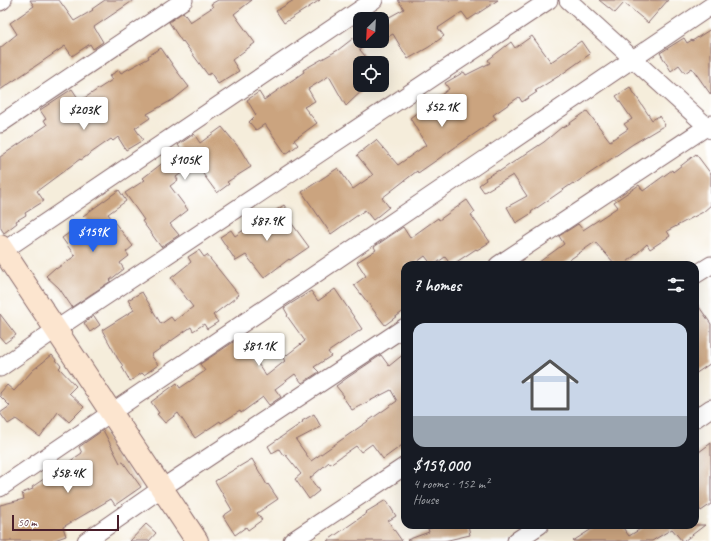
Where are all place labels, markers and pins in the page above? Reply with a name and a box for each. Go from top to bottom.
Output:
pin: $52.1K [409,94,475,128]
pin: $203K [56,97,112,131]
pin: $105K [157,147,213,181]
pin: $87.9K [234,208,300,242]
pin: $159K [65,219,121,253]
pin: $81.1K [226,333,292,367]
pin: $58.4K [35,460,101,494]

